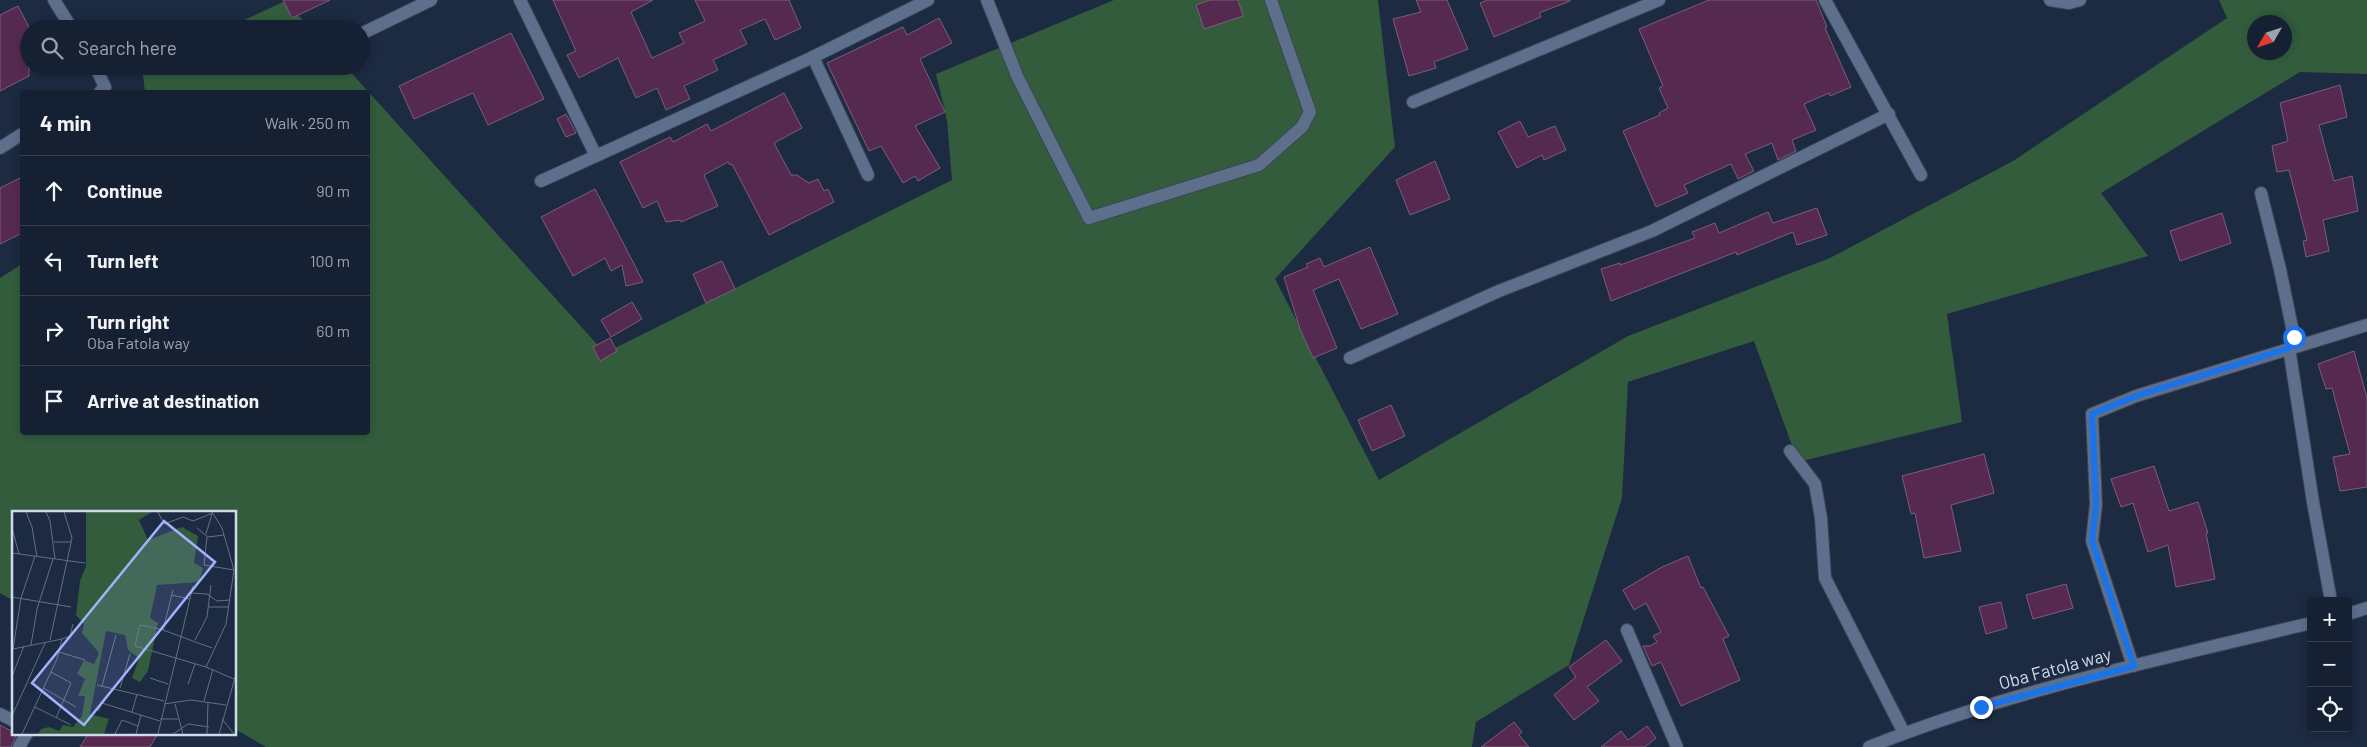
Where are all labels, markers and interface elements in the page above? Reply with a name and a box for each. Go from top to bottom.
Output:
north arrow [2247,15,2292,60]
search box [20,20,370,75]
icon: search [38,34,66,62]
text: Search here [78,36,177,59]
text: 4 min [40,110,91,135]
text: Walk · 250 m [265,113,350,132]
icon: ahead [40,177,68,205]
text: Continue [87,179,163,202]
text: 90 m [316,181,350,200]
icon: left [40,247,68,275]
text: Turn left [87,249,158,272]
text: 100 m [310,251,350,270]
text: Turn right [87,310,169,333]
icon: right [40,317,68,345]
text: 60 m [316,321,350,340]
route start [2283,326,2306,349]
text: Oba Fatola way [87,333,190,352]
icon: arrive [40,387,68,415]
text: Arrive at destination [87,389,259,412]
inset map [12,511,236,734]
map controls [2307,597,2352,732]
button: + [2307,597,2352,642]
street label: Oba Fatola way [1996,642,2114,694]
button: − [2307,642,2352,687]
button: locate [2307,687,2352,732]
route end [1970,696,1993,719]

